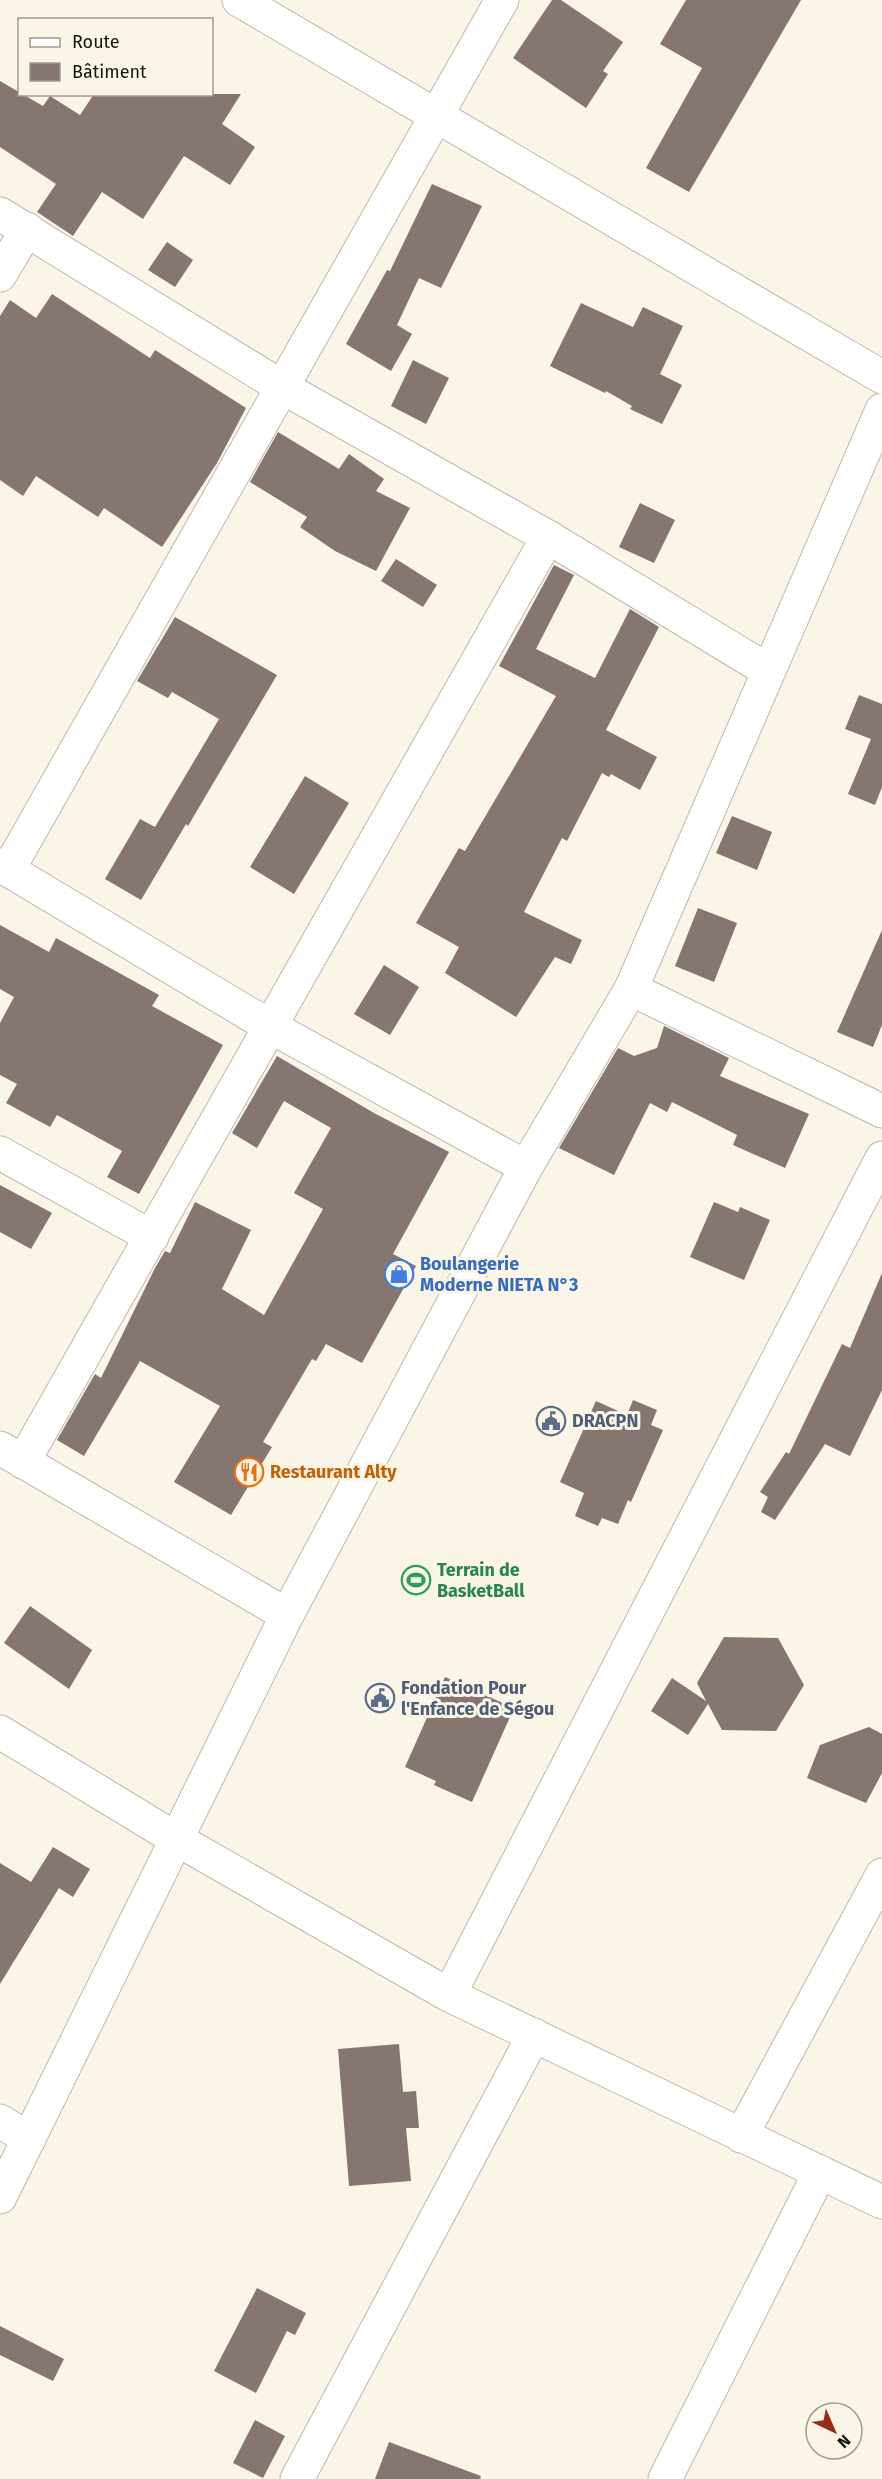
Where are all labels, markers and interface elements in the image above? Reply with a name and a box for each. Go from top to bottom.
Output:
legend [18,18,213,96]
text: Route [72,31,120,53]
text: Bâtiment [72,61,147,83]
place label: Boulangerie Moderne NIETA N°3 [420,1253,578,1296]
shop icon: Boulangerie Moderne NIETA N°3 [383,1258,415,1290]
public building icon: DRACPN [535,1405,567,1437]
place label: DRACPN [572,1410,638,1432]
restaurant icon: Restaurant Alty [233,1456,265,1488]
place label: Restaurant Alty [270,1461,397,1483]
place label: Terrain de BasketBall [437,1559,525,1602]
sports icon: Terrain de BasketBall [400,1564,432,1596]
place label: Fondation Pour l'Enfance de Ségou [401,1677,554,1720]
public building icon: Fondation Pour l'Enfance de Ségou [364,1682,396,1714]
north arrow [804,2401,864,2461]
text: N [834,2431,854,2452]

